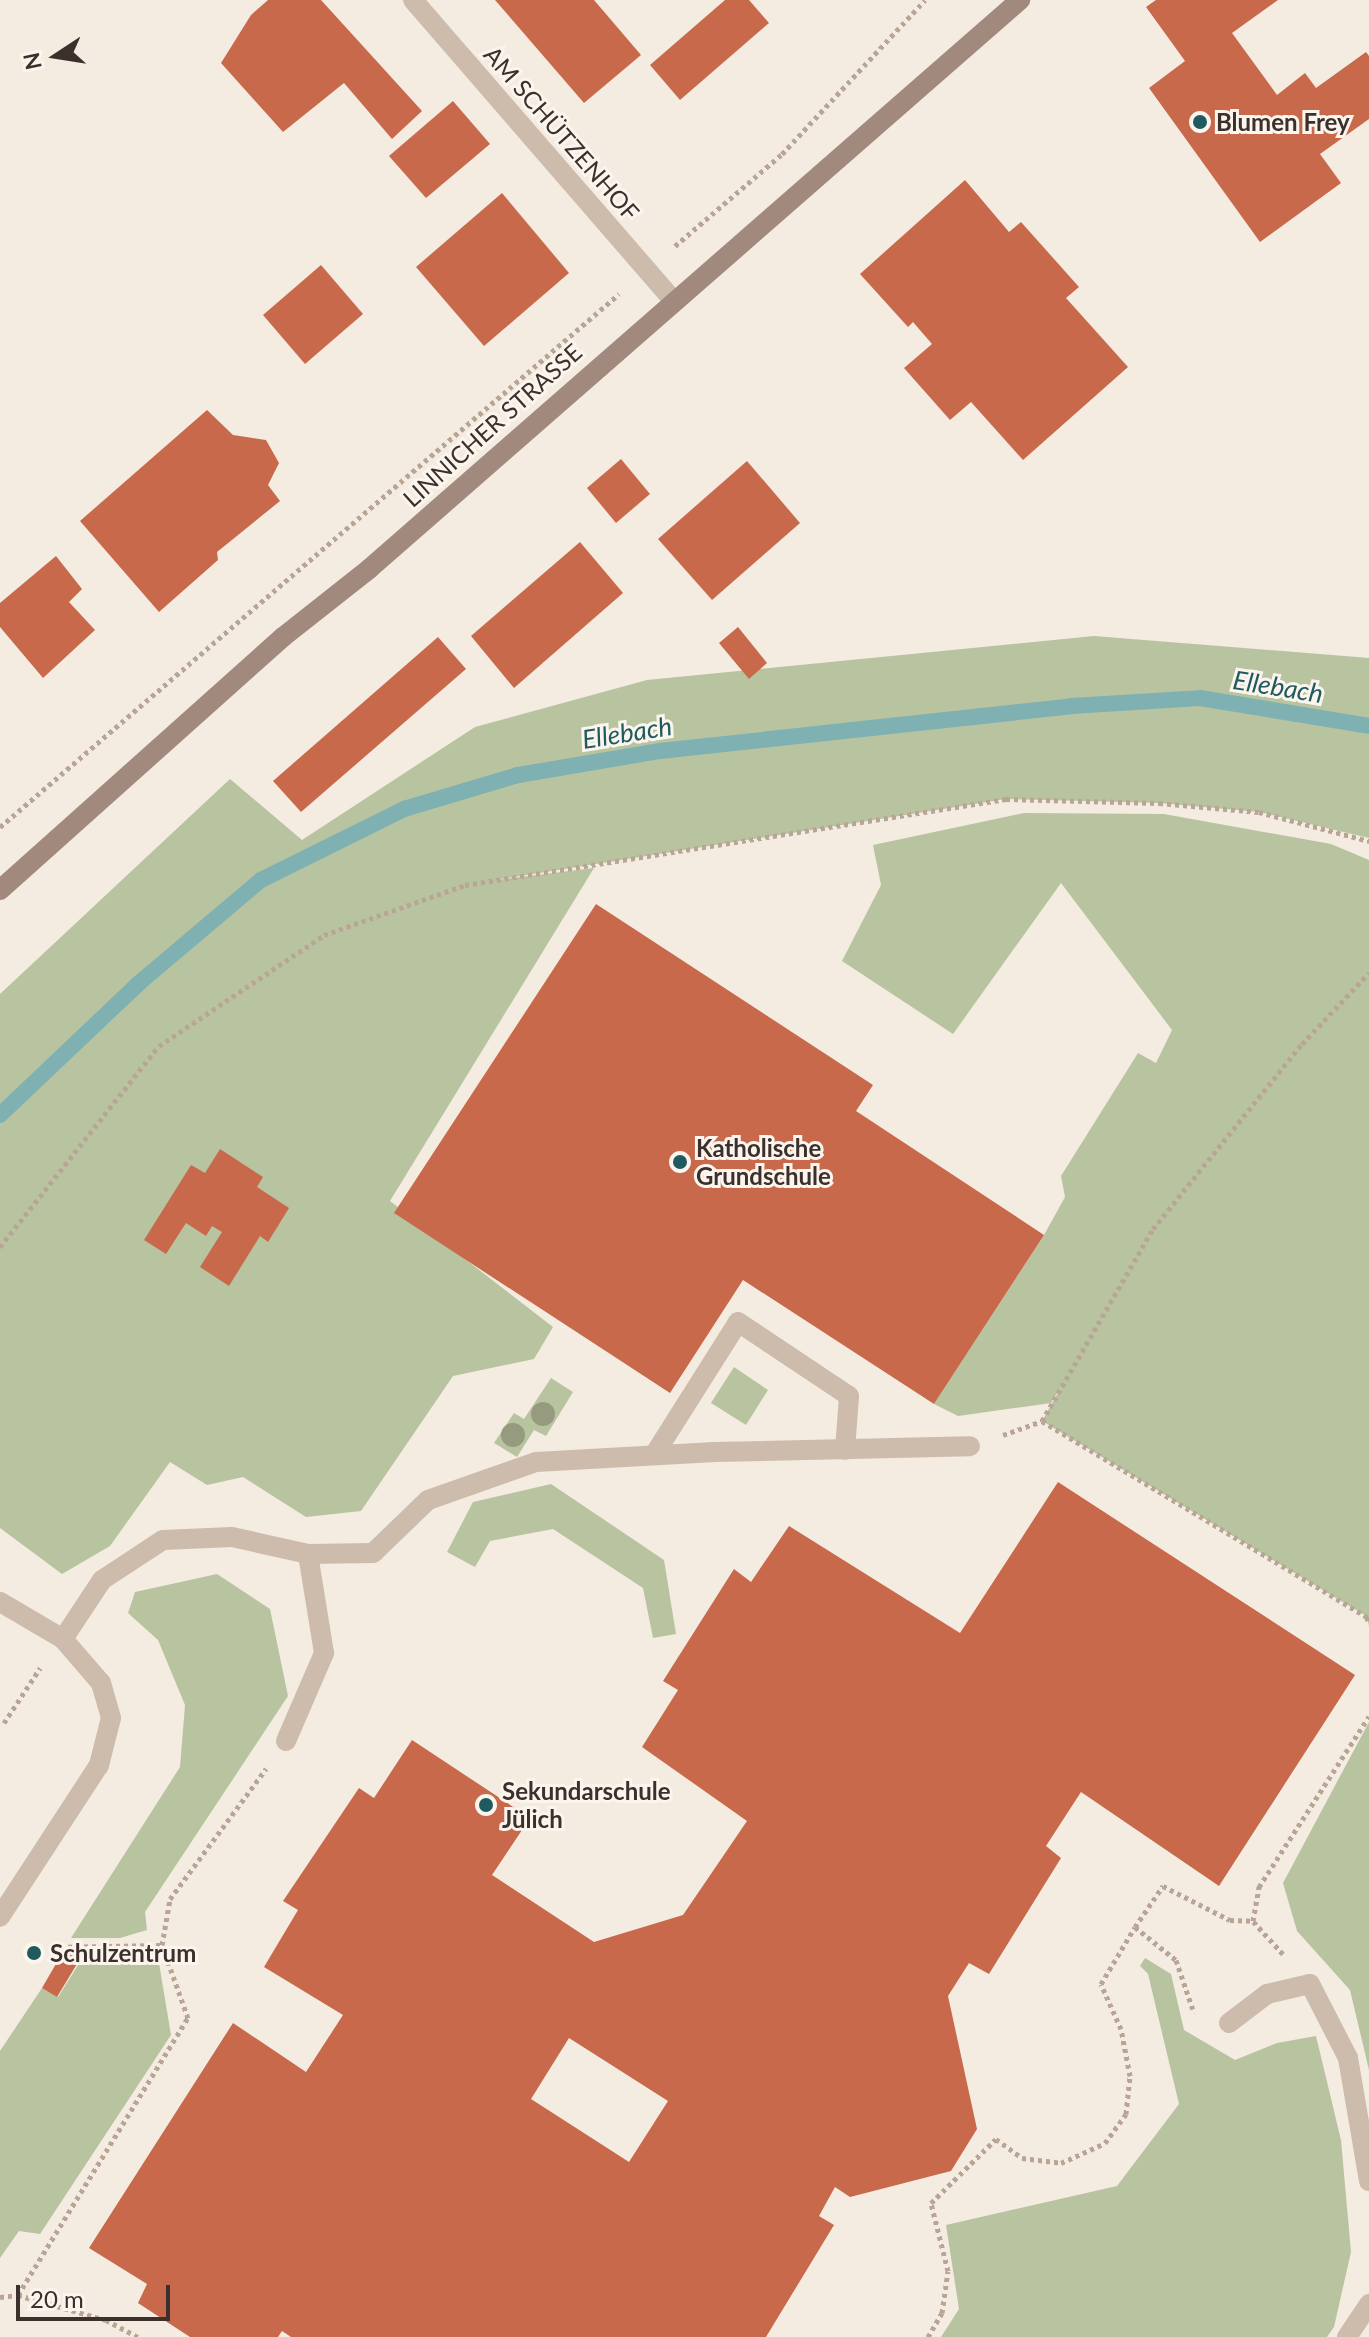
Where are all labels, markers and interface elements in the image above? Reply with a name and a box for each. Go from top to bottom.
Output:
north arrow [16,16,96,96]
street label: AM SCHÜTZENHOF [478,40,646,226]
text: N [17,50,47,72]
place label: Blumen Frey [1216,108,1350,136]
marker: Blumen Frey [1191,113,1209,131]
street label: LINNICHER STRASSE [397,337,587,513]
water label: Ellebach [1231,665,1325,709]
water label: Ellebach [580,711,674,755]
place label: Katholische Grundschule [696,1134,831,1190]
marker: Katholische Grundschule [671,1153,689,1171]
place label: Sekundarschule Jülich [502,1777,671,1833]
marker: Sekundarschule Jülich [477,1796,495,1814]
place label: Schulzentrum [50,1939,196,1967]
marker: Schulzentrum [25,1944,43,1962]
scale bar [20,2269,174,2319]
text: 20 m [30,2284,84,2313]

